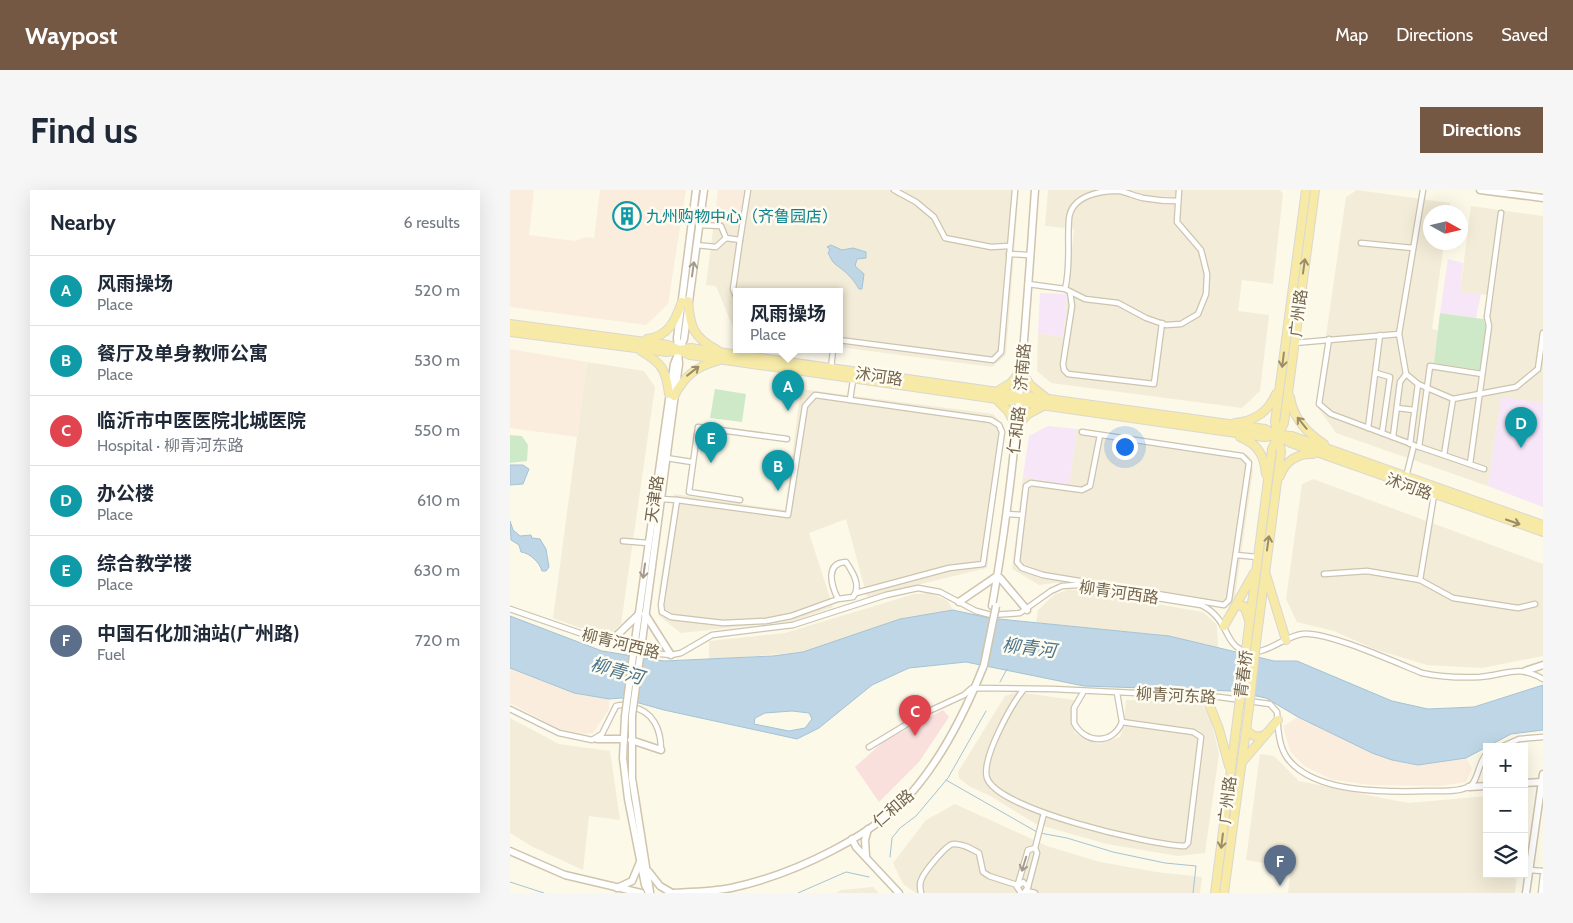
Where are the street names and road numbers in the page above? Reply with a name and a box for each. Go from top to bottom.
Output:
street label: 广州路 [1286,288,1311,338]
street label: 济南路 [1011,342,1034,392]
street label: 沭河路 [854,364,904,389]
street label: 仁和路 [1004,405,1029,455]
street label: 沭河路 [1383,469,1435,504]
street label: 天津路 [642,474,667,524]
street label: 柳青河西路 [1078,578,1160,607]
street label: 柳青河西路 [580,625,662,662]
street label: 青春桥 [1231,649,1256,699]
street label: 柳青河东路 [1136,684,1216,707]
street label: 广州路 [1215,775,1240,825]
street label: 仁和路 [869,785,918,831]

